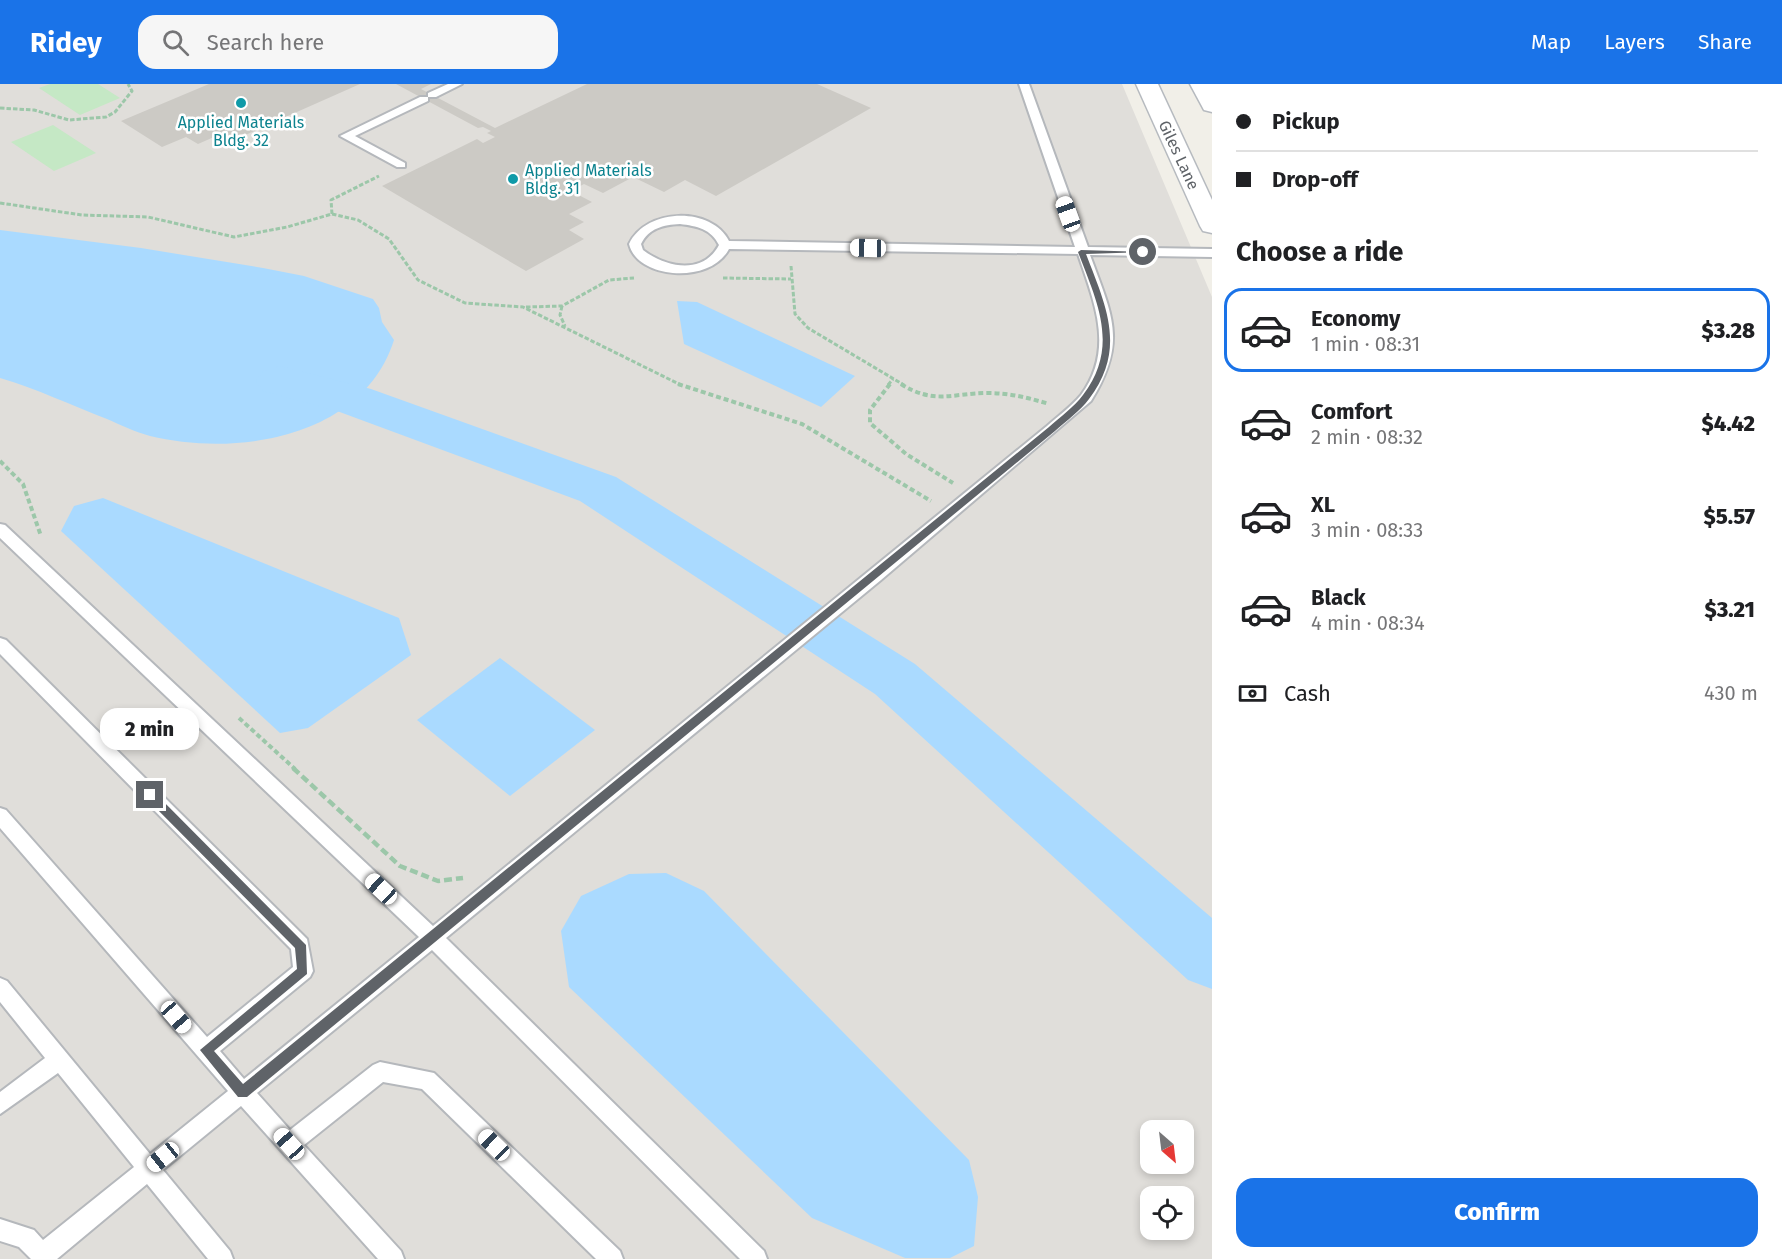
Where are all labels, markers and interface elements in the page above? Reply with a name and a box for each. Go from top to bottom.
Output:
search box [138,15,558,69]
text: Ridey [30,26,102,59]
icon: search [159,26,192,59]
text: Search here [207,29,324,56]
text: Map [1531,29,1571,55]
text: Layers [1604,29,1665,55]
text: Share [1698,29,1752,55]
marker: Applied Materials Bldg. 32 [234,96,248,110]
text: Pickup [1272,108,1340,135]
place label: Applied Materials Bldg. 32 [178,113,304,150]
street label: Giles Lane [1155,117,1203,193]
place label: Applied Materials Bldg. 31 [525,161,652,198]
text: Drop-off [1272,166,1358,193]
marker: Applied Materials Bldg. 31 [506,172,520,186]
car [1053,194,1083,234]
text: Choose a ride [1236,236,1403,268]
route start [1129,238,1156,265]
car [850,239,886,257]
icon: car [1239,303,1293,357]
text: Economy [1311,305,1400,332]
text: $3.28 [1701,317,1755,344]
text: 1 min · 08:31 [1311,332,1420,356]
icon: car [1239,396,1293,450]
text: Comfort [1311,398,1392,425]
text: $4.42 [1702,410,1755,437]
text: 2 min · 08:32 [1311,425,1423,449]
icon: car [1239,489,1293,543]
text: XL [1311,491,1335,518]
text: $5.57 [1703,503,1755,530]
text: 3 min · 08:33 [1311,518,1423,542]
icon: car [1239,582,1293,636]
text: Black [1311,584,1366,611]
text: $3.21 [1704,596,1755,623]
text: 4 min · 08:34 [1311,611,1425,635]
icon: cash [1236,677,1269,710]
text: Cash [1284,680,1331,707]
text: 430 m [1704,681,1758,705]
callout: 2 min [100,708,200,750]
text: 2 min [125,717,174,741]
route end [136,781,163,808]
car [362,870,400,908]
car [157,998,195,1036]
north arrow [1140,1120,1194,1174]
map controls [1140,1120,1194,1240]
car [270,1125,308,1163]
car [475,1126,513,1164]
car [143,1139,183,1175]
button: Confirm [1236,1178,1758,1247]
button: locate [1140,1186,1194,1240]

